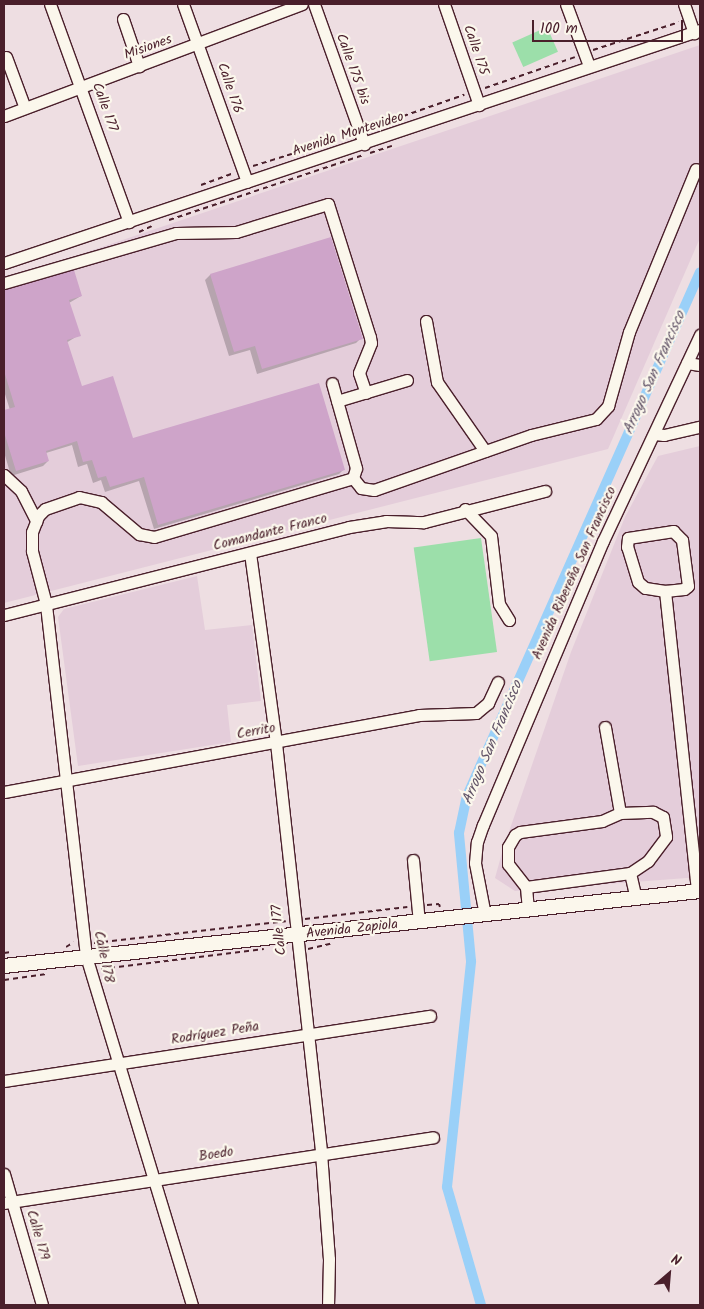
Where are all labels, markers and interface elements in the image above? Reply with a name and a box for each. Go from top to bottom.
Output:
scale bar [534,10,685,42]
text: 100 m [540,17,578,41]
street label: Calle 175 [460,23,492,77]
street label: Misiones [122,31,174,63]
street label: Calle 175 bis [332,31,374,107]
street label: Calle 176 [214,61,246,115]
street label: Calle 177 [88,80,122,134]
street label: Avenida Montevideo [290,108,406,160]
water label: Arroyo San Francisco [620,309,690,437]
street label: Avenida Ribereña San Francisco [528,484,620,662]
street label: Comandante Franco [211,510,329,554]
water label: Arroyo San Francisco [459,678,527,808]
street label: Cerrito [235,719,277,743]
street label: Calle 177 [268,904,290,956]
street label: Avenida Zapiola [305,916,399,942]
street label: Calle 178 [90,929,118,985]
street label: Rodríguez Peña [170,1018,260,1048]
street label: Boedo [197,1143,235,1165]
street label: Calle 179 [23,1208,53,1262]
north arrow [644,1249,694,1299]
text: N [667,1249,685,1272]

